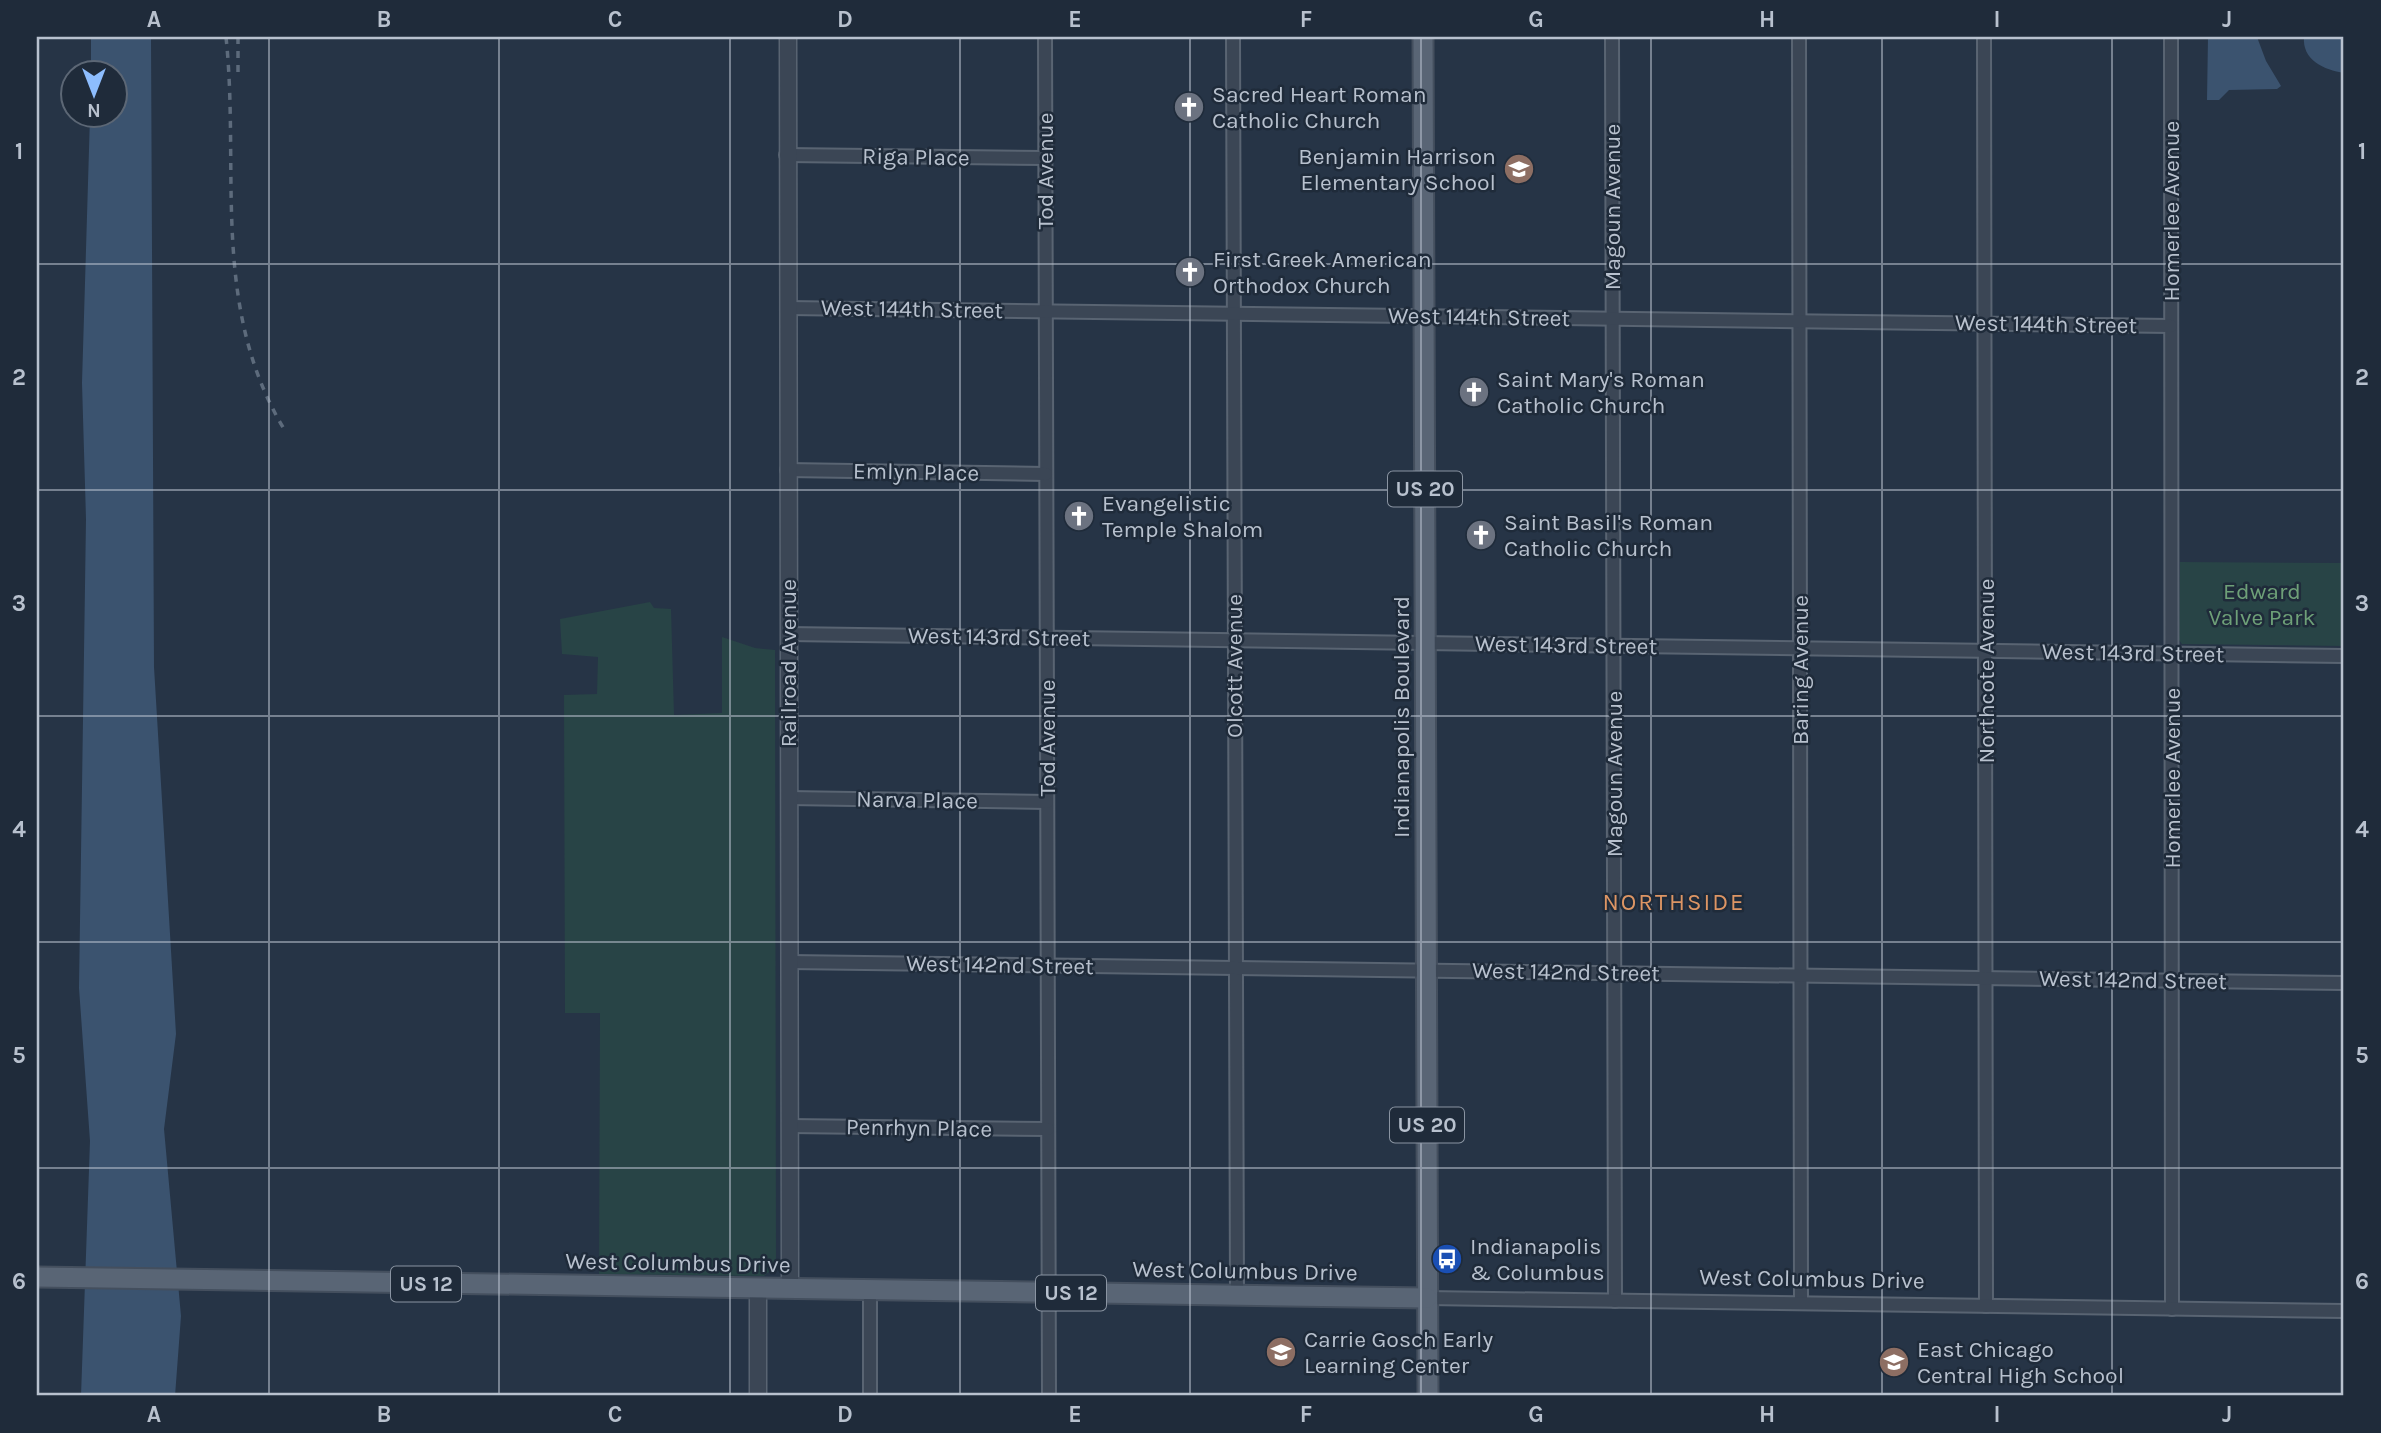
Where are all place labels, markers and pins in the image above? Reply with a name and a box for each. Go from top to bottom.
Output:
place label: Sacred Heart Roman Catholic Church [1212,81,1427,134]
church icon: Sacred Heart Roman Catholic Church [1172,90,1206,124]
place label: Benjamin Harrison Elementary School [1298,143,1496,196]
school or university icon: Benjamin Harrison Elementary School [1502,152,1536,186]
place label: First Greek American Orthodox Church [1213,246,1432,299]
church icon: First Greek American Orthodox Church [1173,255,1207,289]
place label: Saint Mary's Roman Catholic Church [1497,366,1705,419]
church icon: Saint Mary's Roman Catholic Church [1457,375,1491,409]
place label: Evangelistic Temple Shalom [1102,490,1263,543]
church icon: Evangelistic Temple Shalom [1062,499,1096,533]
place label: Saint Basil's Roman Catholic Church [1504,509,1713,562]
church icon: Saint Basil's Roman Catholic Church [1464,518,1498,552]
place label: Indianapolis & Columbus [1470,1233,1605,1286]
bus stop icon: Indianapolis & Columbus [1430,1242,1464,1276]
place label: Carrie Gosch Early Learning Center [1304,1326,1494,1379]
school or university icon: Carrie Gosch Early Learning Center [1264,1335,1298,1369]
place label: East Chicago Central High School [1917,1336,2124,1389]
school or university icon: East Chicago Central High School [1877,1345,1911,1379]

